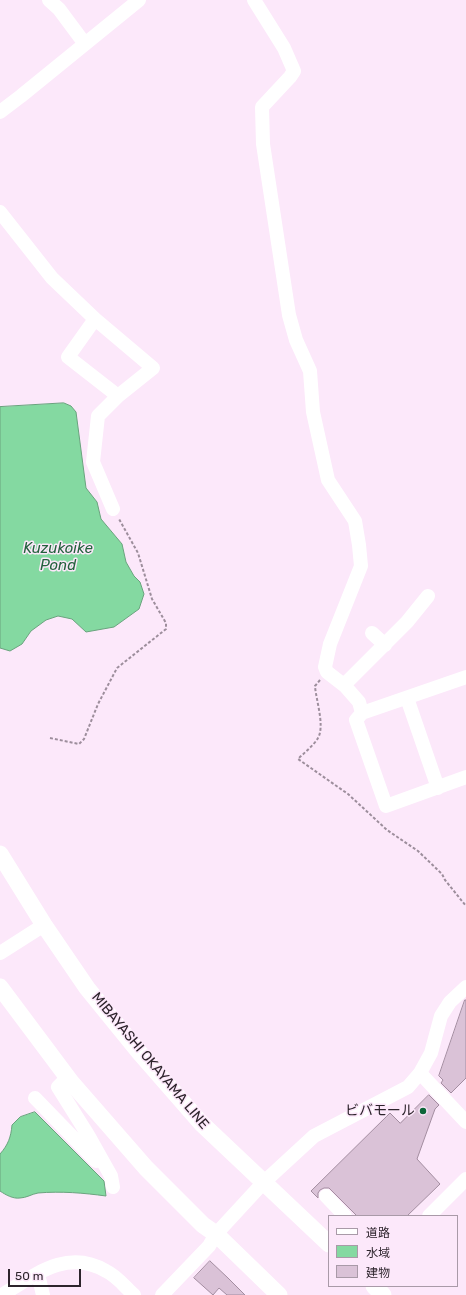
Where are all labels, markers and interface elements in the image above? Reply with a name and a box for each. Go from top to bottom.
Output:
water label: Kuzukoike Pond [23,540,93,575]
street label: MIBAYASHI OKAYAMA LINE [88,989,212,1133]
place label: ビバモール [345,1103,415,1119]
marker: ビバモール [418,1106,428,1116]
legend [328,1215,458,1287]
text: 道路 [366,1226,390,1240]
text: 水域 [366,1246,390,1260]
scale bar [10,1261,83,1287]
text: 建物 [366,1266,390,1280]
text: 50 m [15,1269,43,1283]

